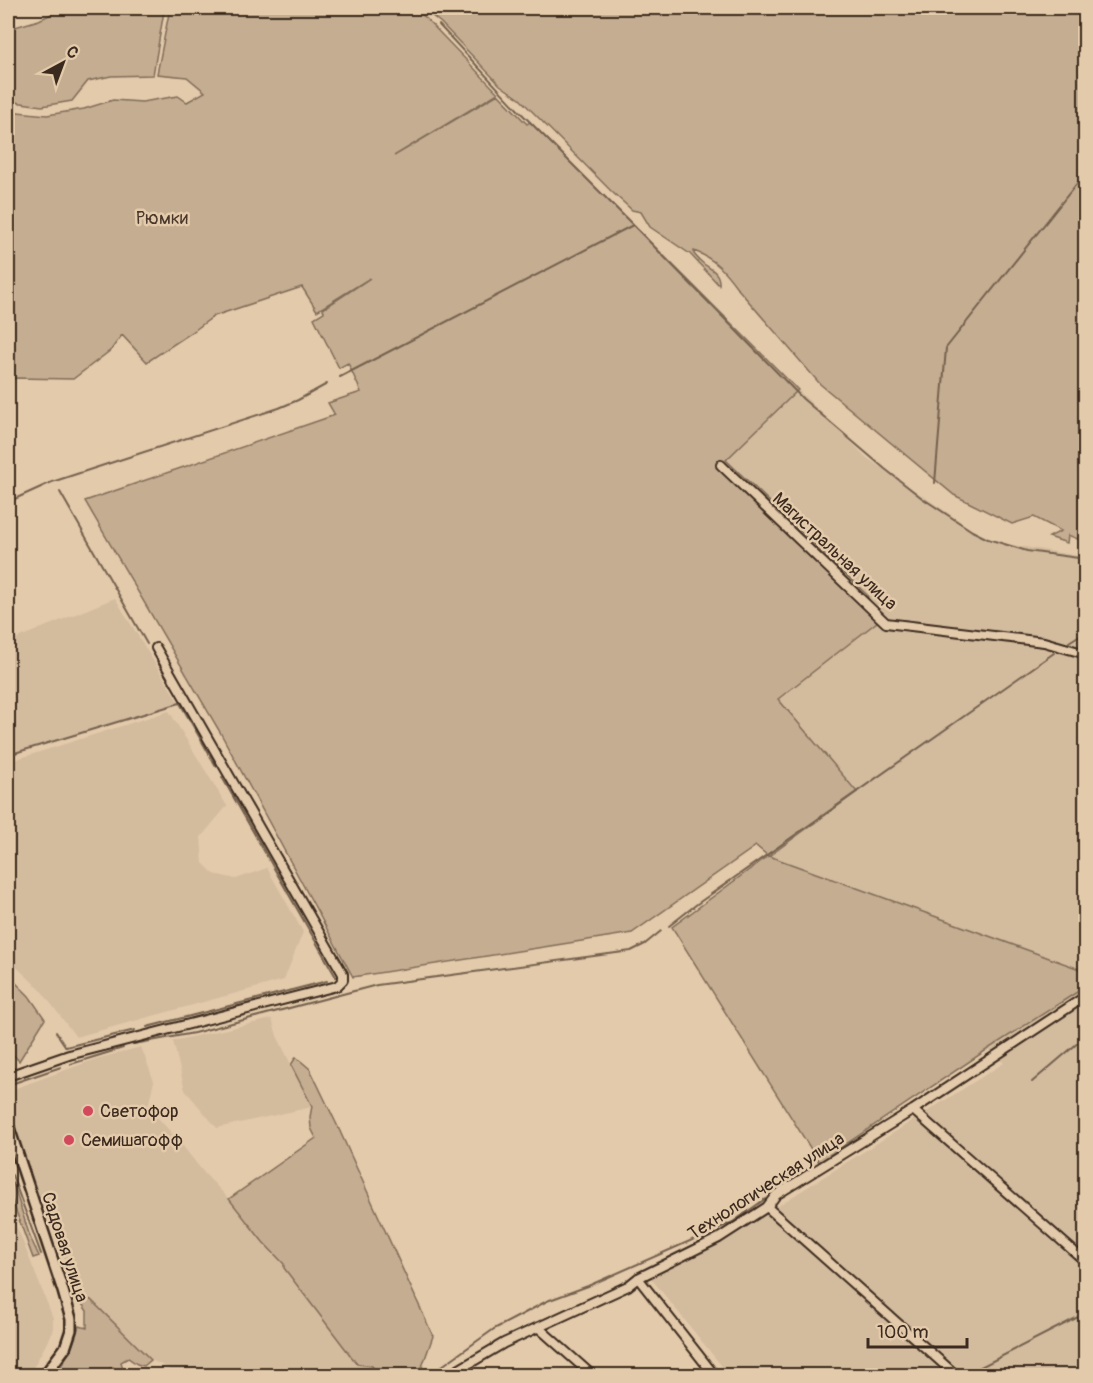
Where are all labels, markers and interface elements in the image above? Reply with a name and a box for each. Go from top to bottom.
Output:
north arrow [33,33,93,93]
text: С [62,42,83,63]
park label: Рюмки [136,207,188,230]
street label: Магистральная улица [767,488,902,615]
place label: Светофор [100,1100,178,1123]
marker: Светофор [81,1104,95,1118]
street label: Технологическая улица [684,1127,849,1246]
place label: Семишагофф [81,1129,183,1152]
marker: Семишагофф [62,1133,76,1147]
street label: Садовая улица [36,1189,93,1305]
scale bar [868,1311,967,1349]
text: 100 m [877,1321,929,1344]

